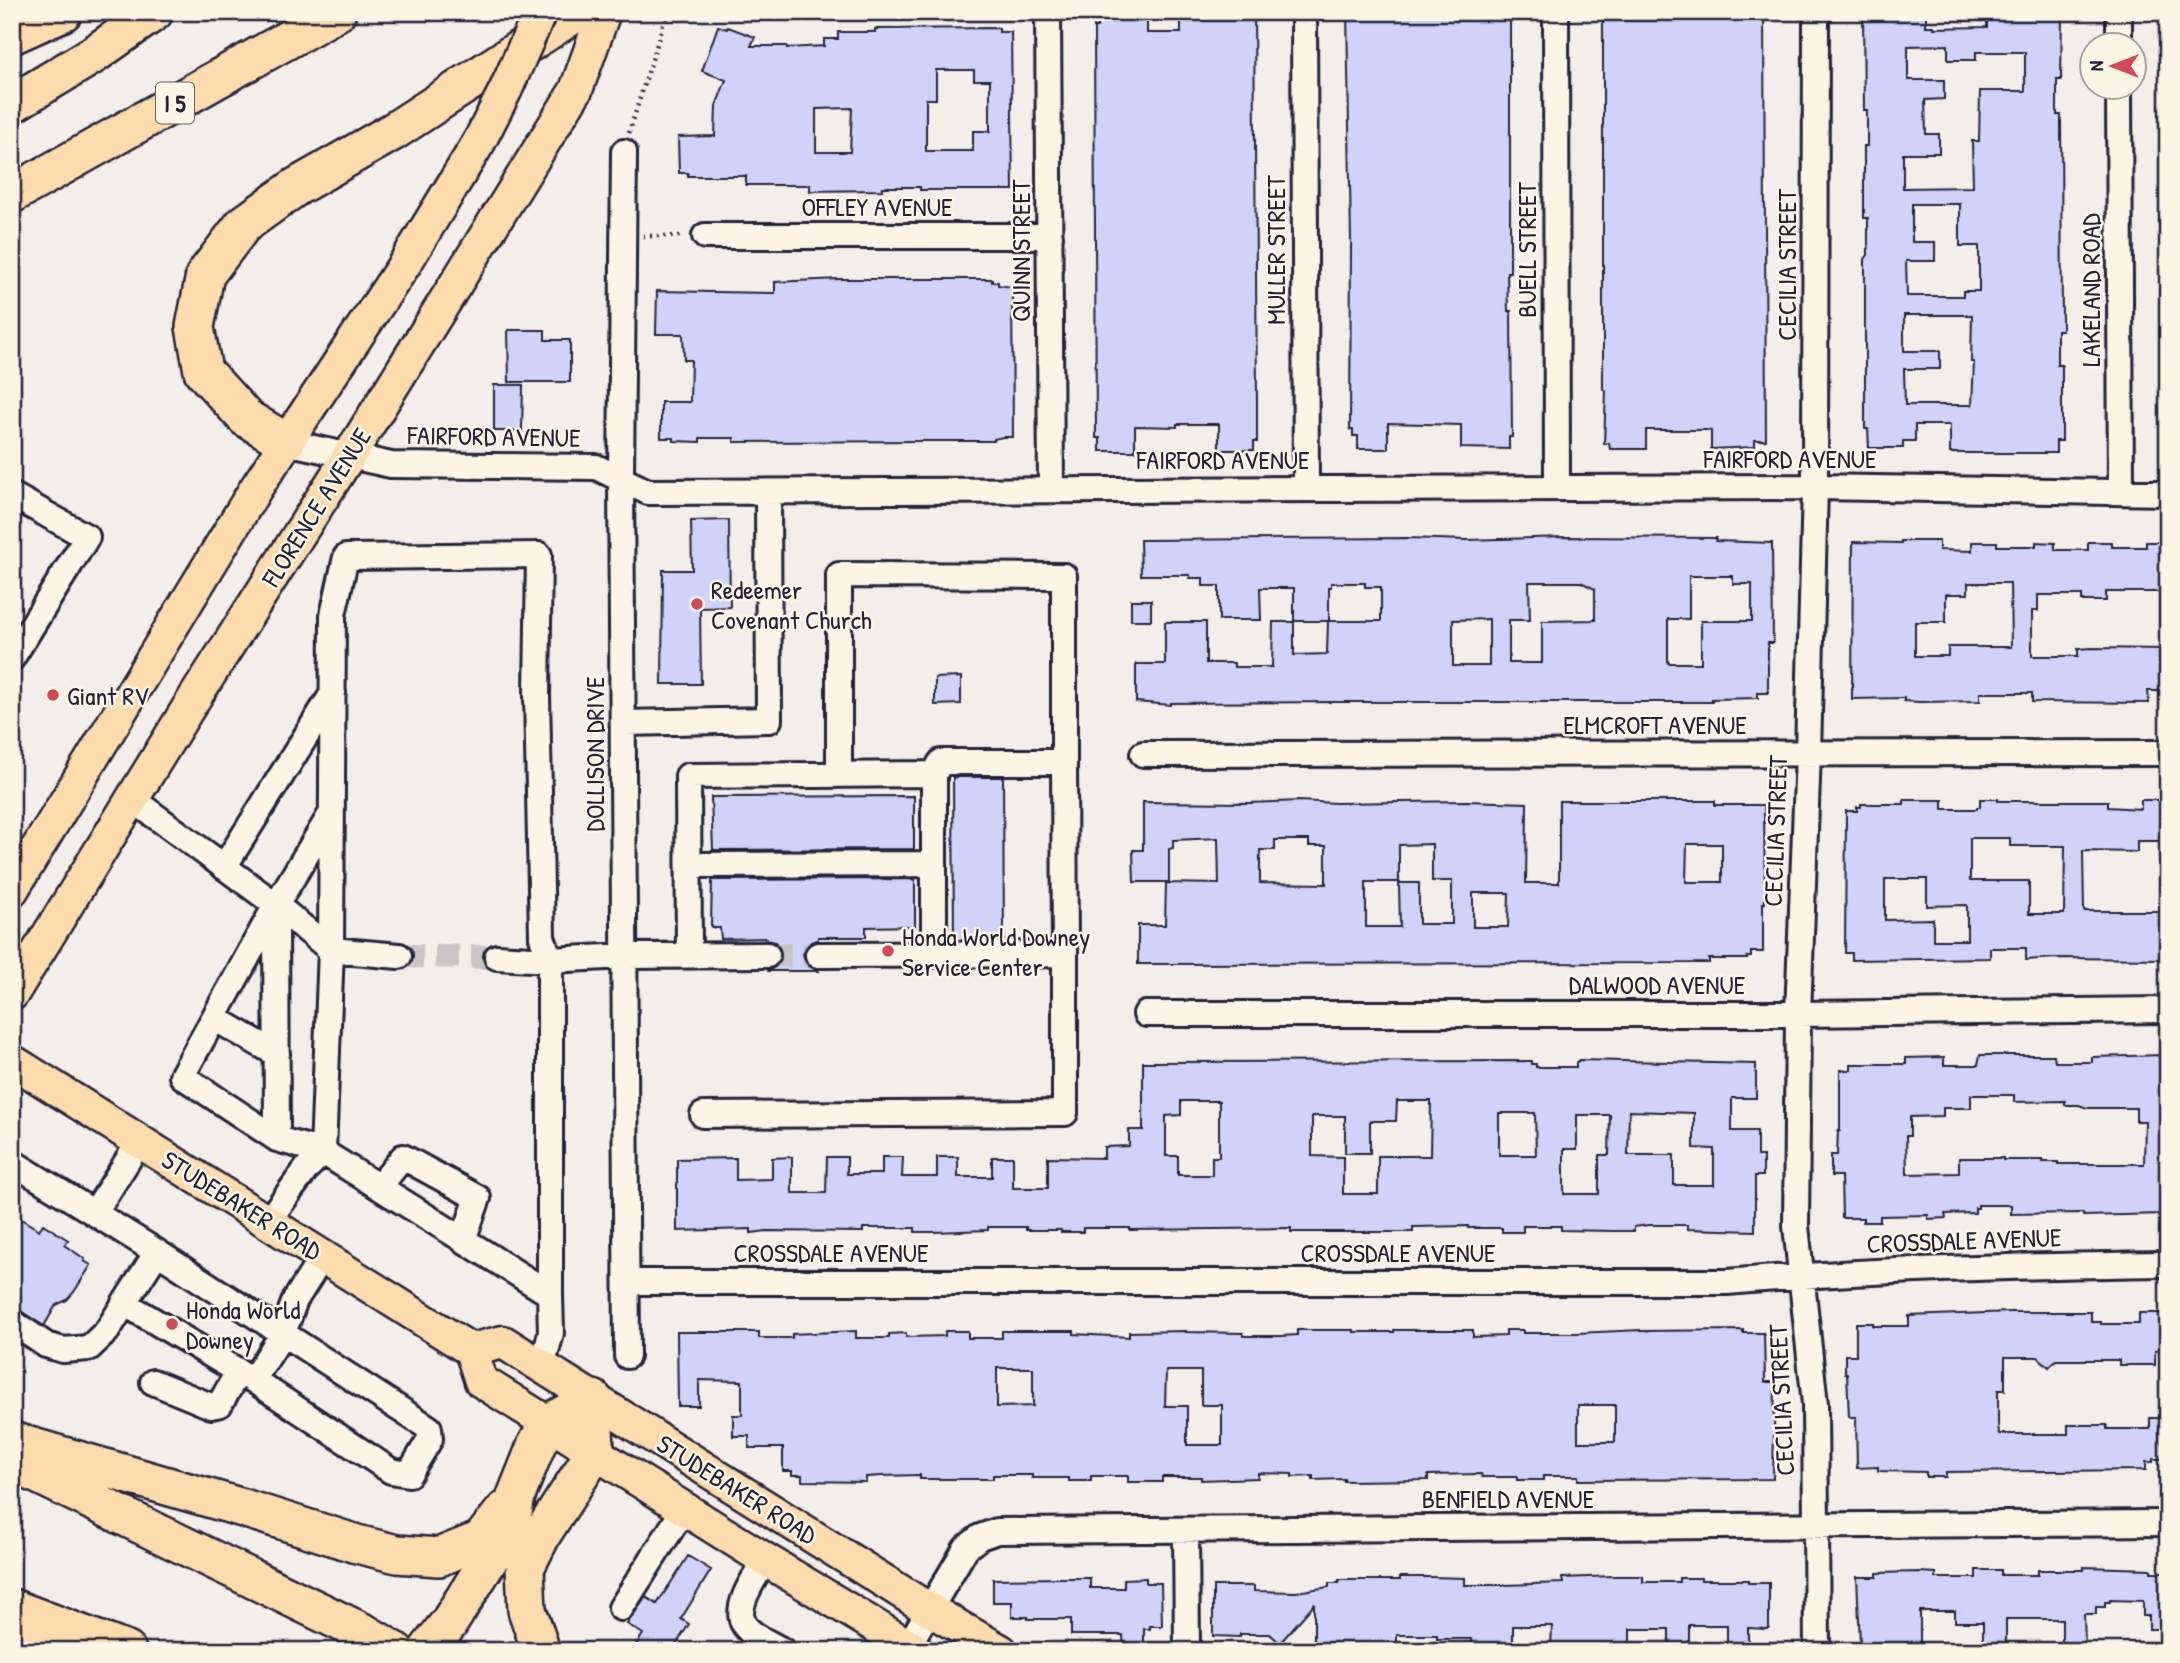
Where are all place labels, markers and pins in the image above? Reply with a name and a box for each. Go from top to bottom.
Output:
place label: Redeemer Covenant Church [711,572,872,637]
marker: Redeemer Covenant Church [689,596,705,612]
place label: Giant RV [67,678,149,713]
marker: Giant RV [45,687,61,703]
place label: Honda World Downey Service Center [902,919,1090,984]
marker: Honda World Downey Service Center [880,943,896,959]
place label: Honda World Downey [186,1292,300,1357]
marker: Honda World Downey [164,1316,180,1332]

